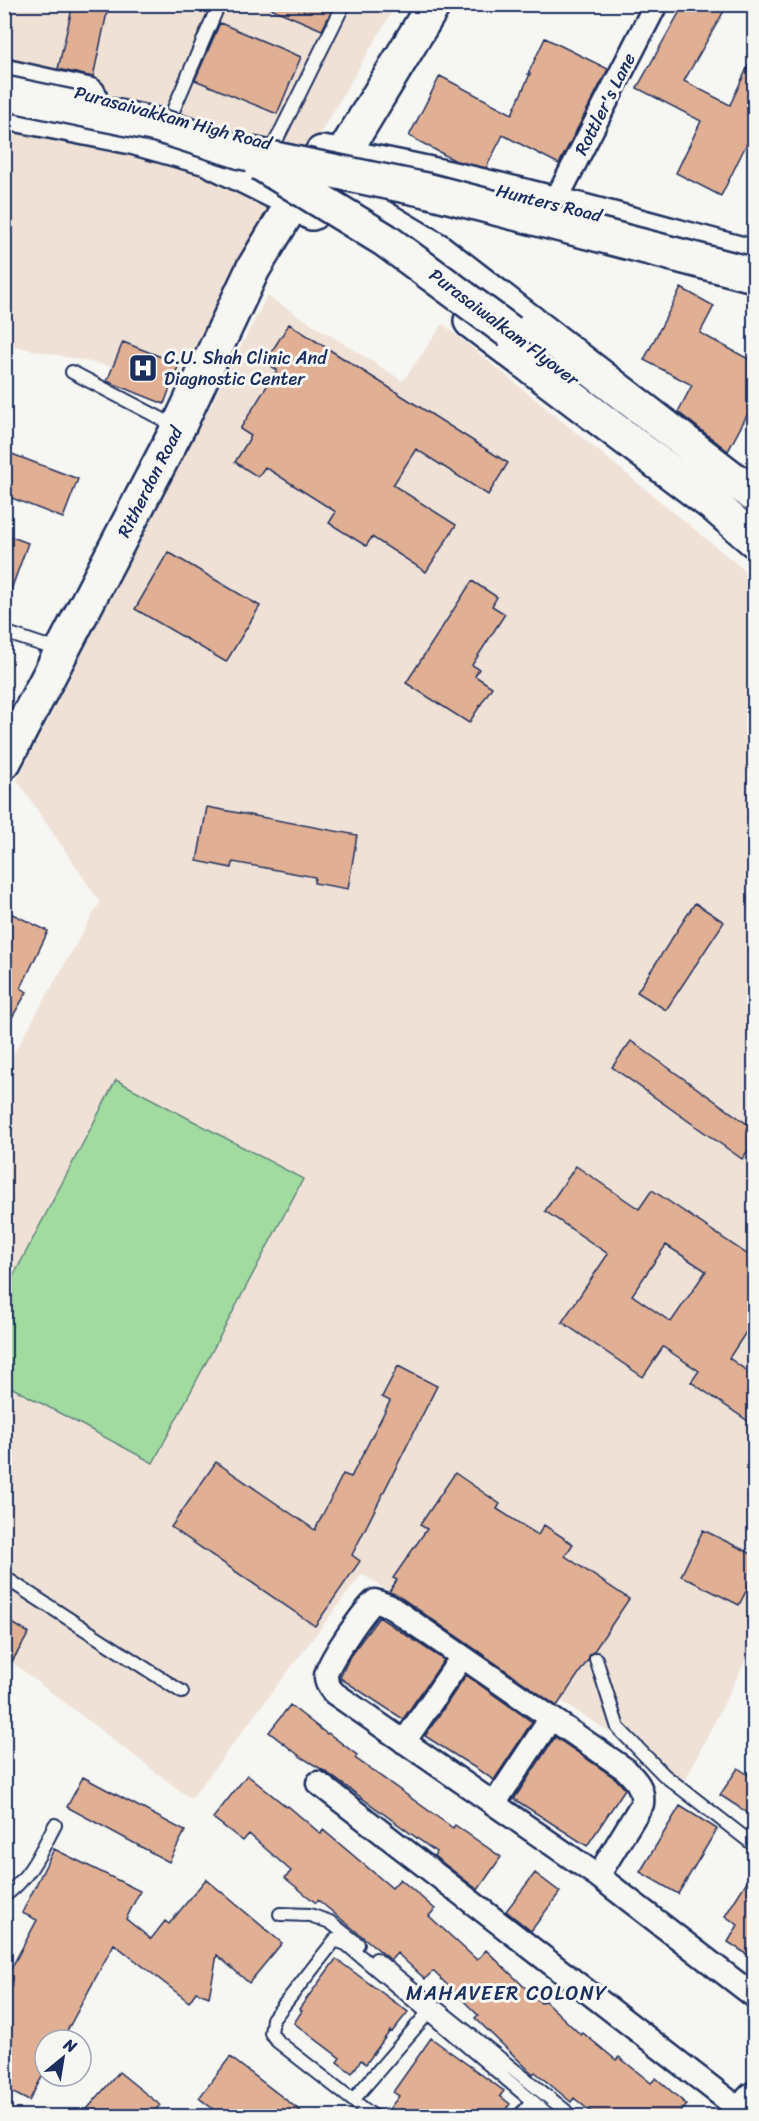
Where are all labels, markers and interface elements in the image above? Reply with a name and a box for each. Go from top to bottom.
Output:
street label: Rottler's Lane [565,47,645,161]
street label: Purasaivakkam High Road [71,76,277,160]
street label: Hunters Road [493,174,607,232]
street label: Purasaiwalkam Flyover [422,260,587,395]
place label: C.U. Shah Clinic And Diagnostic Center [164,342,328,395]
hospital icon: C.U. Shah Clinic And Diagnostic Center [127,352,159,384]
street label: Ritherdon Road [108,419,192,543]
district label: MAHAVEER COLONY [406,1976,608,2011]
north arrow [33,2028,93,2088]
text: N [57,2030,83,2061]

